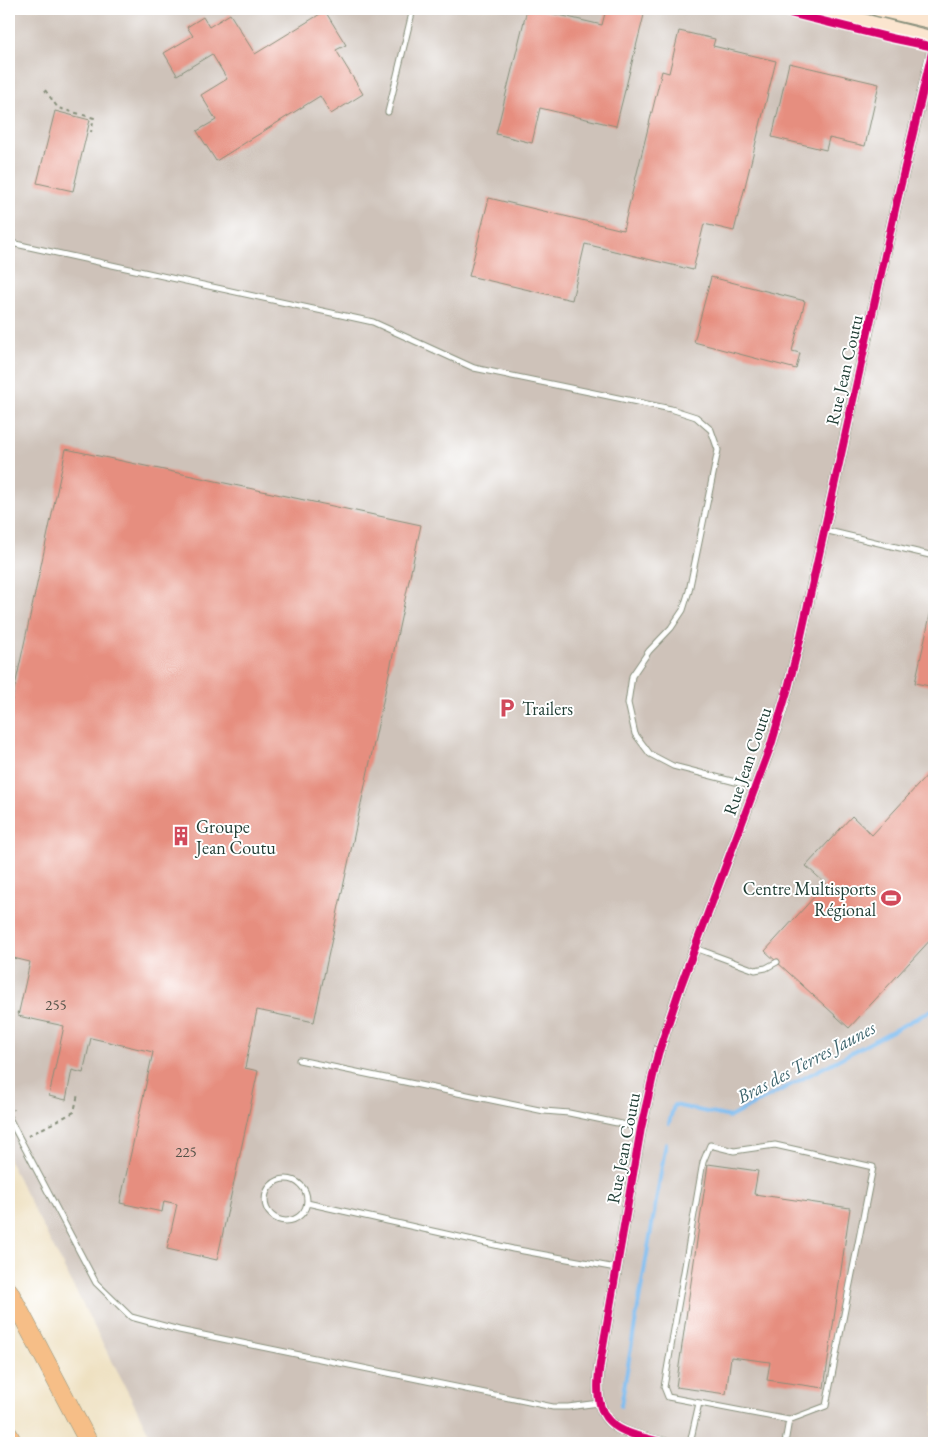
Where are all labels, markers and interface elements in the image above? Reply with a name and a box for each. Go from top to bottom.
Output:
street label: Rue Jean Coutu [820,312,868,427]
parking icon: Trailers [496,697,518,719]
place label: Trailers [522,697,573,720]
street label: Rue Jean Coutu [718,704,776,818]
place label: Groupe Jean Coutu [194,815,276,859]
building icon: Groupe Jean Coutu [170,825,192,847]
place label: Centre Multisports Régional [743,877,876,921]
sports icon: Centre Multisports Régional [880,887,902,909]
house number: 255 [45,995,67,1014]
water label: Bras des Terres Jaunes [731,1015,880,1110]
street label: Rue Jean Coutu [601,1090,645,1206]
house number: 225 [175,1142,197,1161]

